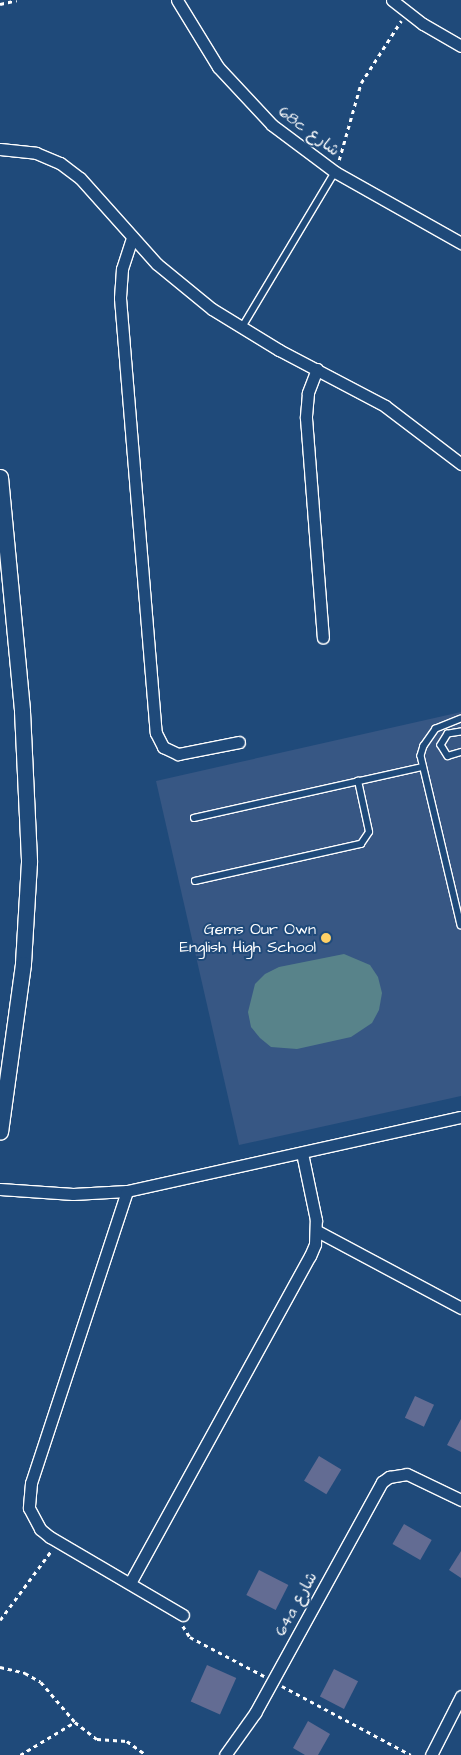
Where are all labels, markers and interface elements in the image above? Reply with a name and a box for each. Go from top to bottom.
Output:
street label: 68c شارع [275,102,343,160]
place label: Gems Our Own English High School [179,919,316,957]
marker: Gems Our Own English High School [320,932,332,944]
street label: 64a شارع [271,1569,321,1639]

